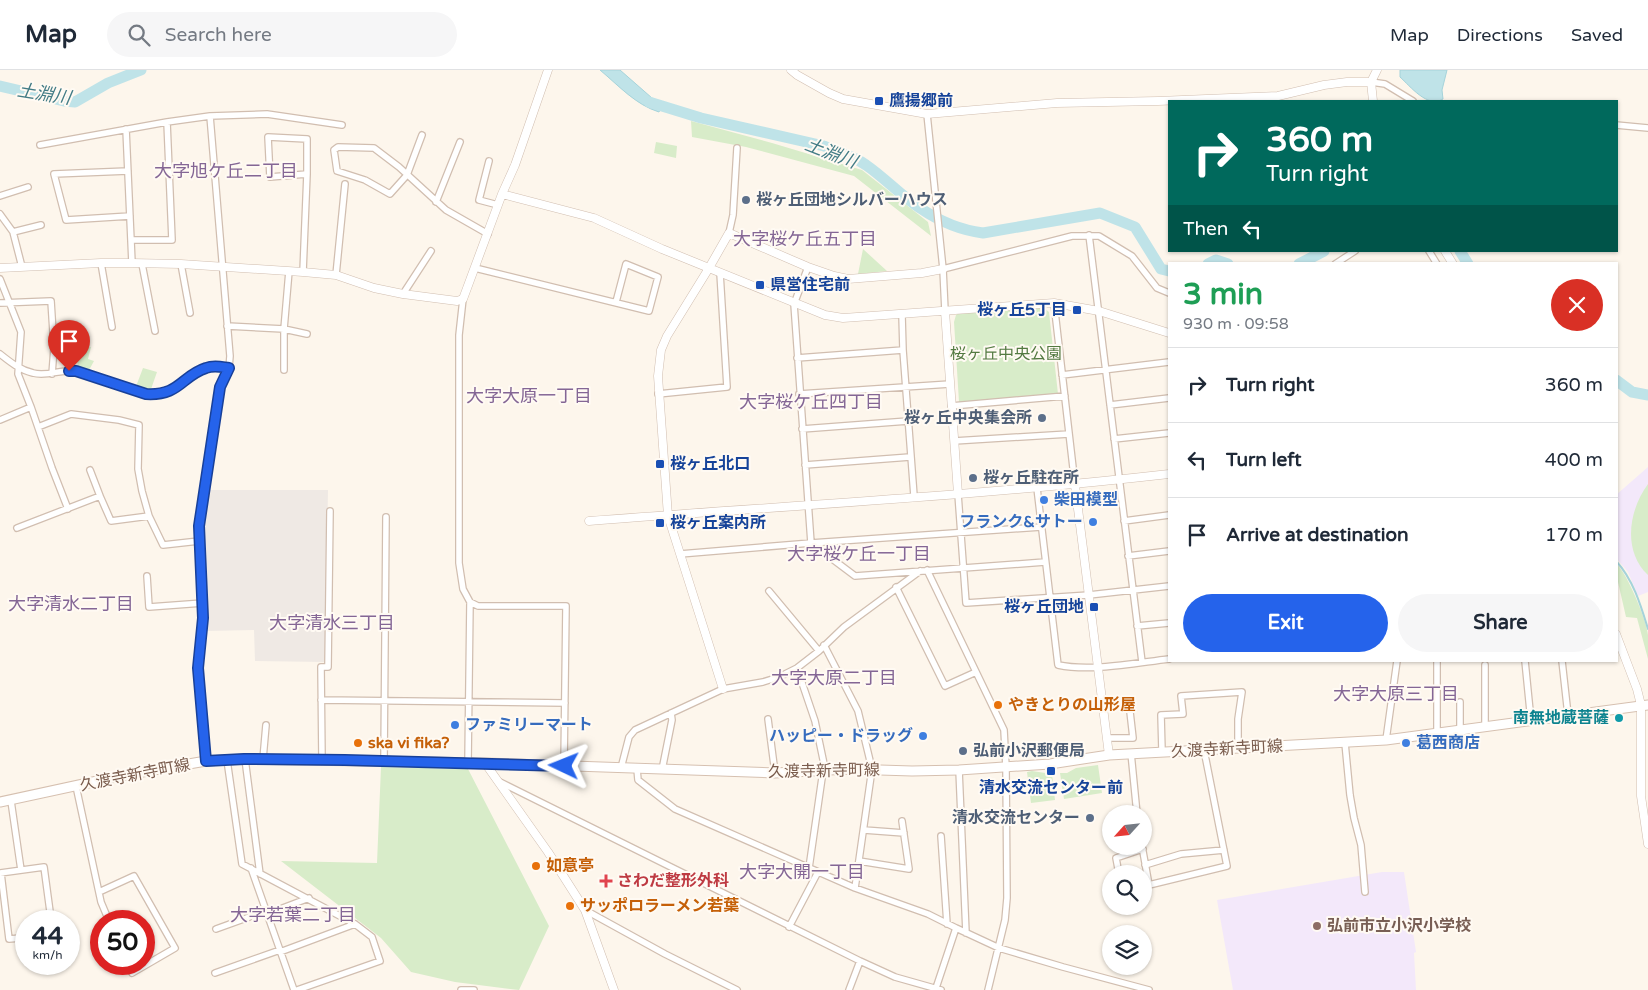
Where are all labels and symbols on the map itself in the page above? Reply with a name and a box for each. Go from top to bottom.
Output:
water label: 土淵川 [16,79,74,109]
place label: 鷹揚郷前 [889,91,953,111]
marker: 鷹揚郷前 [873,95,885,107]
water label: 土淵川 [802,133,862,174]
district label: 大字旭ケ丘二丁目 [154,160,298,182]
place label: 桜ヶ丘団地シルバーハウス [756,190,948,210]
marker: 桜ヶ丘団地シルバーハウス [740,194,752,206]
district label: 大字桜ケ丘五丁目 [733,228,877,250]
place label: 県営住宅前 [770,275,850,295]
marker: 県営住宅前 [754,279,766,291]
place label: 桜ヶ丘5丁目 [977,300,1067,320]
marker: 桜ヶ丘5丁目 [1071,304,1083,316]
pin [48,320,90,371]
park label: 桜ヶ丘中央公園 [950,344,1062,364]
district label: 大字大原一丁目 [466,385,592,407]
district label: 大字桜ケ丘四丁目 [739,391,883,413]
place label: 桜ヶ丘中央集会所 [904,408,1032,428]
marker: 桜ヶ丘中央集会所 [1036,412,1048,424]
place label: 桜ヶ丘北口 [670,454,750,474]
marker: 桜ヶ丘北口 [654,458,666,470]
place label: 桜ヶ丘駐在所 [983,468,1079,488]
marker: 桜ヶ丘駐在所 [967,472,979,484]
place label: 柴田模型 [1054,490,1118,510]
marker: 柴田模型 [1038,494,1050,506]
place label: フランク&サトー [959,512,1083,532]
place label: 桜ヶ丘案内所 [670,513,766,533]
marker: フランク&サトー [1087,516,1099,528]
marker: 桜ヶ丘案内所 [654,517,666,529]
district label: 大字桜ケ丘一丁目 [787,543,931,565]
district label: 大字清水二丁目 [8,593,134,615]
place label: 桜ヶ丘団地 [1004,597,1084,617]
marker: 桜ヶ丘団地 [1088,601,1100,613]
district label: 大字清水三丁目 [269,612,395,634]
district label: 大字大原二丁目 [771,667,897,689]
district label: 大字大原三丁目 [1333,683,1459,705]
place label: やきとりの山形屋 [1008,695,1136,715]
marker: やきとりの山形屋 [992,699,1004,711]
place label: 南無地蔵菩薩 [1513,708,1609,728]
marker: 南無地蔵菩薩 [1613,712,1625,724]
place label: ファミリーマート [465,715,593,735]
marker: ファミリーマート [449,719,461,731]
place label: ハッピー・ドラッグ [769,726,913,746]
marker: ハッピー・ドラッグ [917,730,929,742]
place label: ska vi fika? [368,733,449,753]
place label: 葛西商店 [1416,733,1480,753]
street label: 久渡寺新寺町線 [1171,736,1283,762]
marker: ska vi fika? [352,737,364,749]
marker: 葛西商店 [1400,737,1412,749]
position arrow [537,739,589,791]
place label: 弘前小沢郵便局 [973,741,1085,761]
marker: 弘前小沢郵便局 [957,745,969,757]
street label: 久渡寺新寺町線 [78,754,192,796]
street label: 久渡寺新寺町線 [768,760,880,782]
marker: 清水交流センター前 [1045,765,1057,777]
place label: 清水交流センター前 [979,778,1123,798]
north arrow [1102,805,1152,855]
place label: 清水交流センター [952,808,1080,828]
marker: 清水交流センター [1084,812,1096,824]
place label: 如意亭 [546,856,594,876]
marker: 如意亭 [530,860,542,872]
district label: 大字大開一丁目 [739,861,865,883]
place label: さわだ整形外科 [617,871,729,891]
marker: さわだ整形外科 [599,874,613,888]
place label: サッポロラーメン若葉 [580,896,739,916]
marker: サッポロラーメン若葉 [564,900,576,912]
district label: 大字若葉二丁目 [230,904,356,926]
speed limit sign: 50 [90,910,155,975]
place label: 弘前市立小沢小学校 [1327,916,1471,936]
marker: 弘前市立小沢小学校 [1311,920,1323,932]

